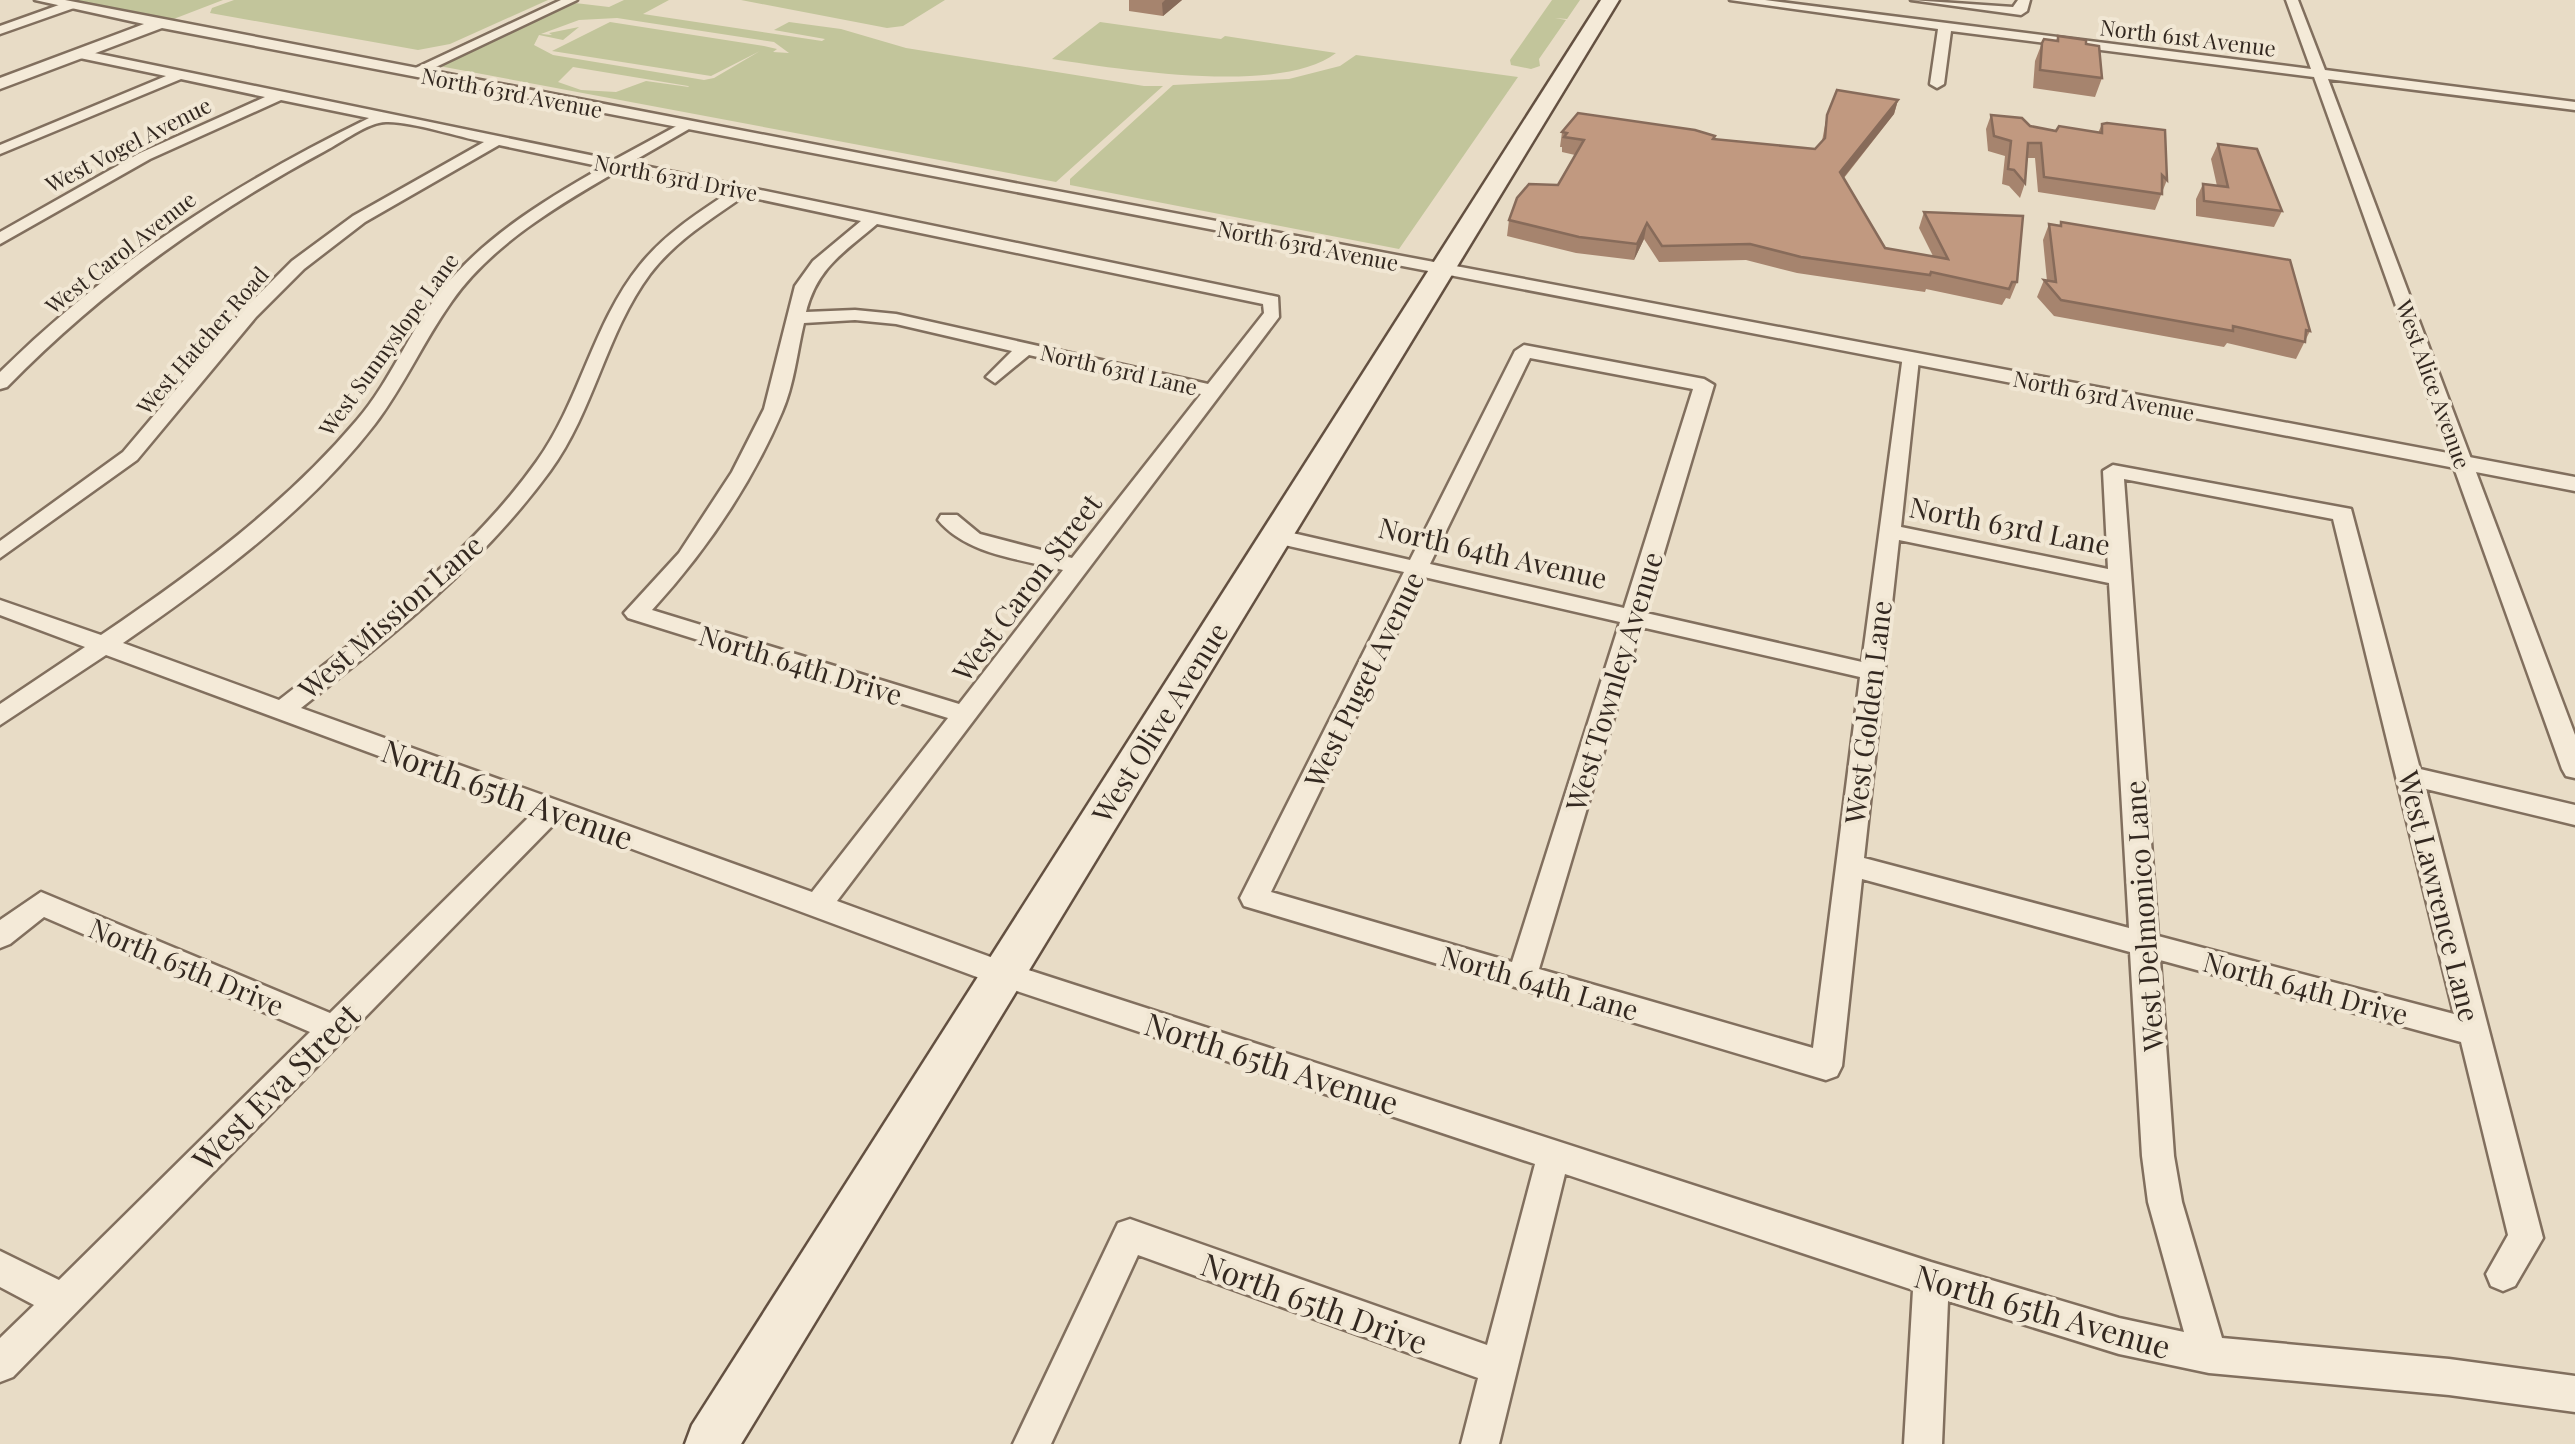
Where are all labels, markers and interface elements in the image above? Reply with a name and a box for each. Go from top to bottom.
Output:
street label: North 61st Avenue [2098,11,2278,63]
street label: North 63rd Avenue [419,60,605,124]
street label: West Vogel Avenue [39,89,216,199]
street label: North 63rd Drive [592,146,760,208]
street label: West Carol Avenue [38,184,201,321]
street label: North 63rd Avenue [1215,213,1401,277]
street label: West Sunnyslope Lane [311,246,465,442]
street label: West Hatcher Road [129,259,275,421]
street label: West Alice Avenue [2389,295,2478,472]
street label: North 63rd Lane [1038,336,1200,402]
street label: North 63rd Avenue [2011,363,2197,427]
street label: West Caron Street [943,485,1109,689]
street label: North 63rd Lane [1906,487,2114,563]
street label: North 64th Avenue [1375,508,1611,596]
street label: West Mission Lane [289,526,490,707]
street label: West Townley Avenue [1556,547,1670,816]
street label: West Puget Avenue [1294,565,1431,794]
street label: West Golden Lane [1835,598,1899,827]
street label: West Olive Avenue [1082,615,1235,830]
street label: North 64th Drive [695,616,907,712]
street label: North 65th Avenue [376,728,640,858]
street label: West Lawrence Lane [2391,766,2489,1025]
street label: West Delmonico Lane [2115,779,2171,1054]
street label: North 65th Drive [84,908,290,1024]
street label: North 64th Lane [1437,936,1643,1028]
street label: North 64th Drive [2200,942,2412,1032]
street label: West Eva Street [181,992,369,1180]
street label: North 65th Avenue [1140,1001,1404,1123]
street label: North 65th Drive [1196,1241,1434,1363]
street label: North 65th Avenue [1910,1253,2176,1367]

